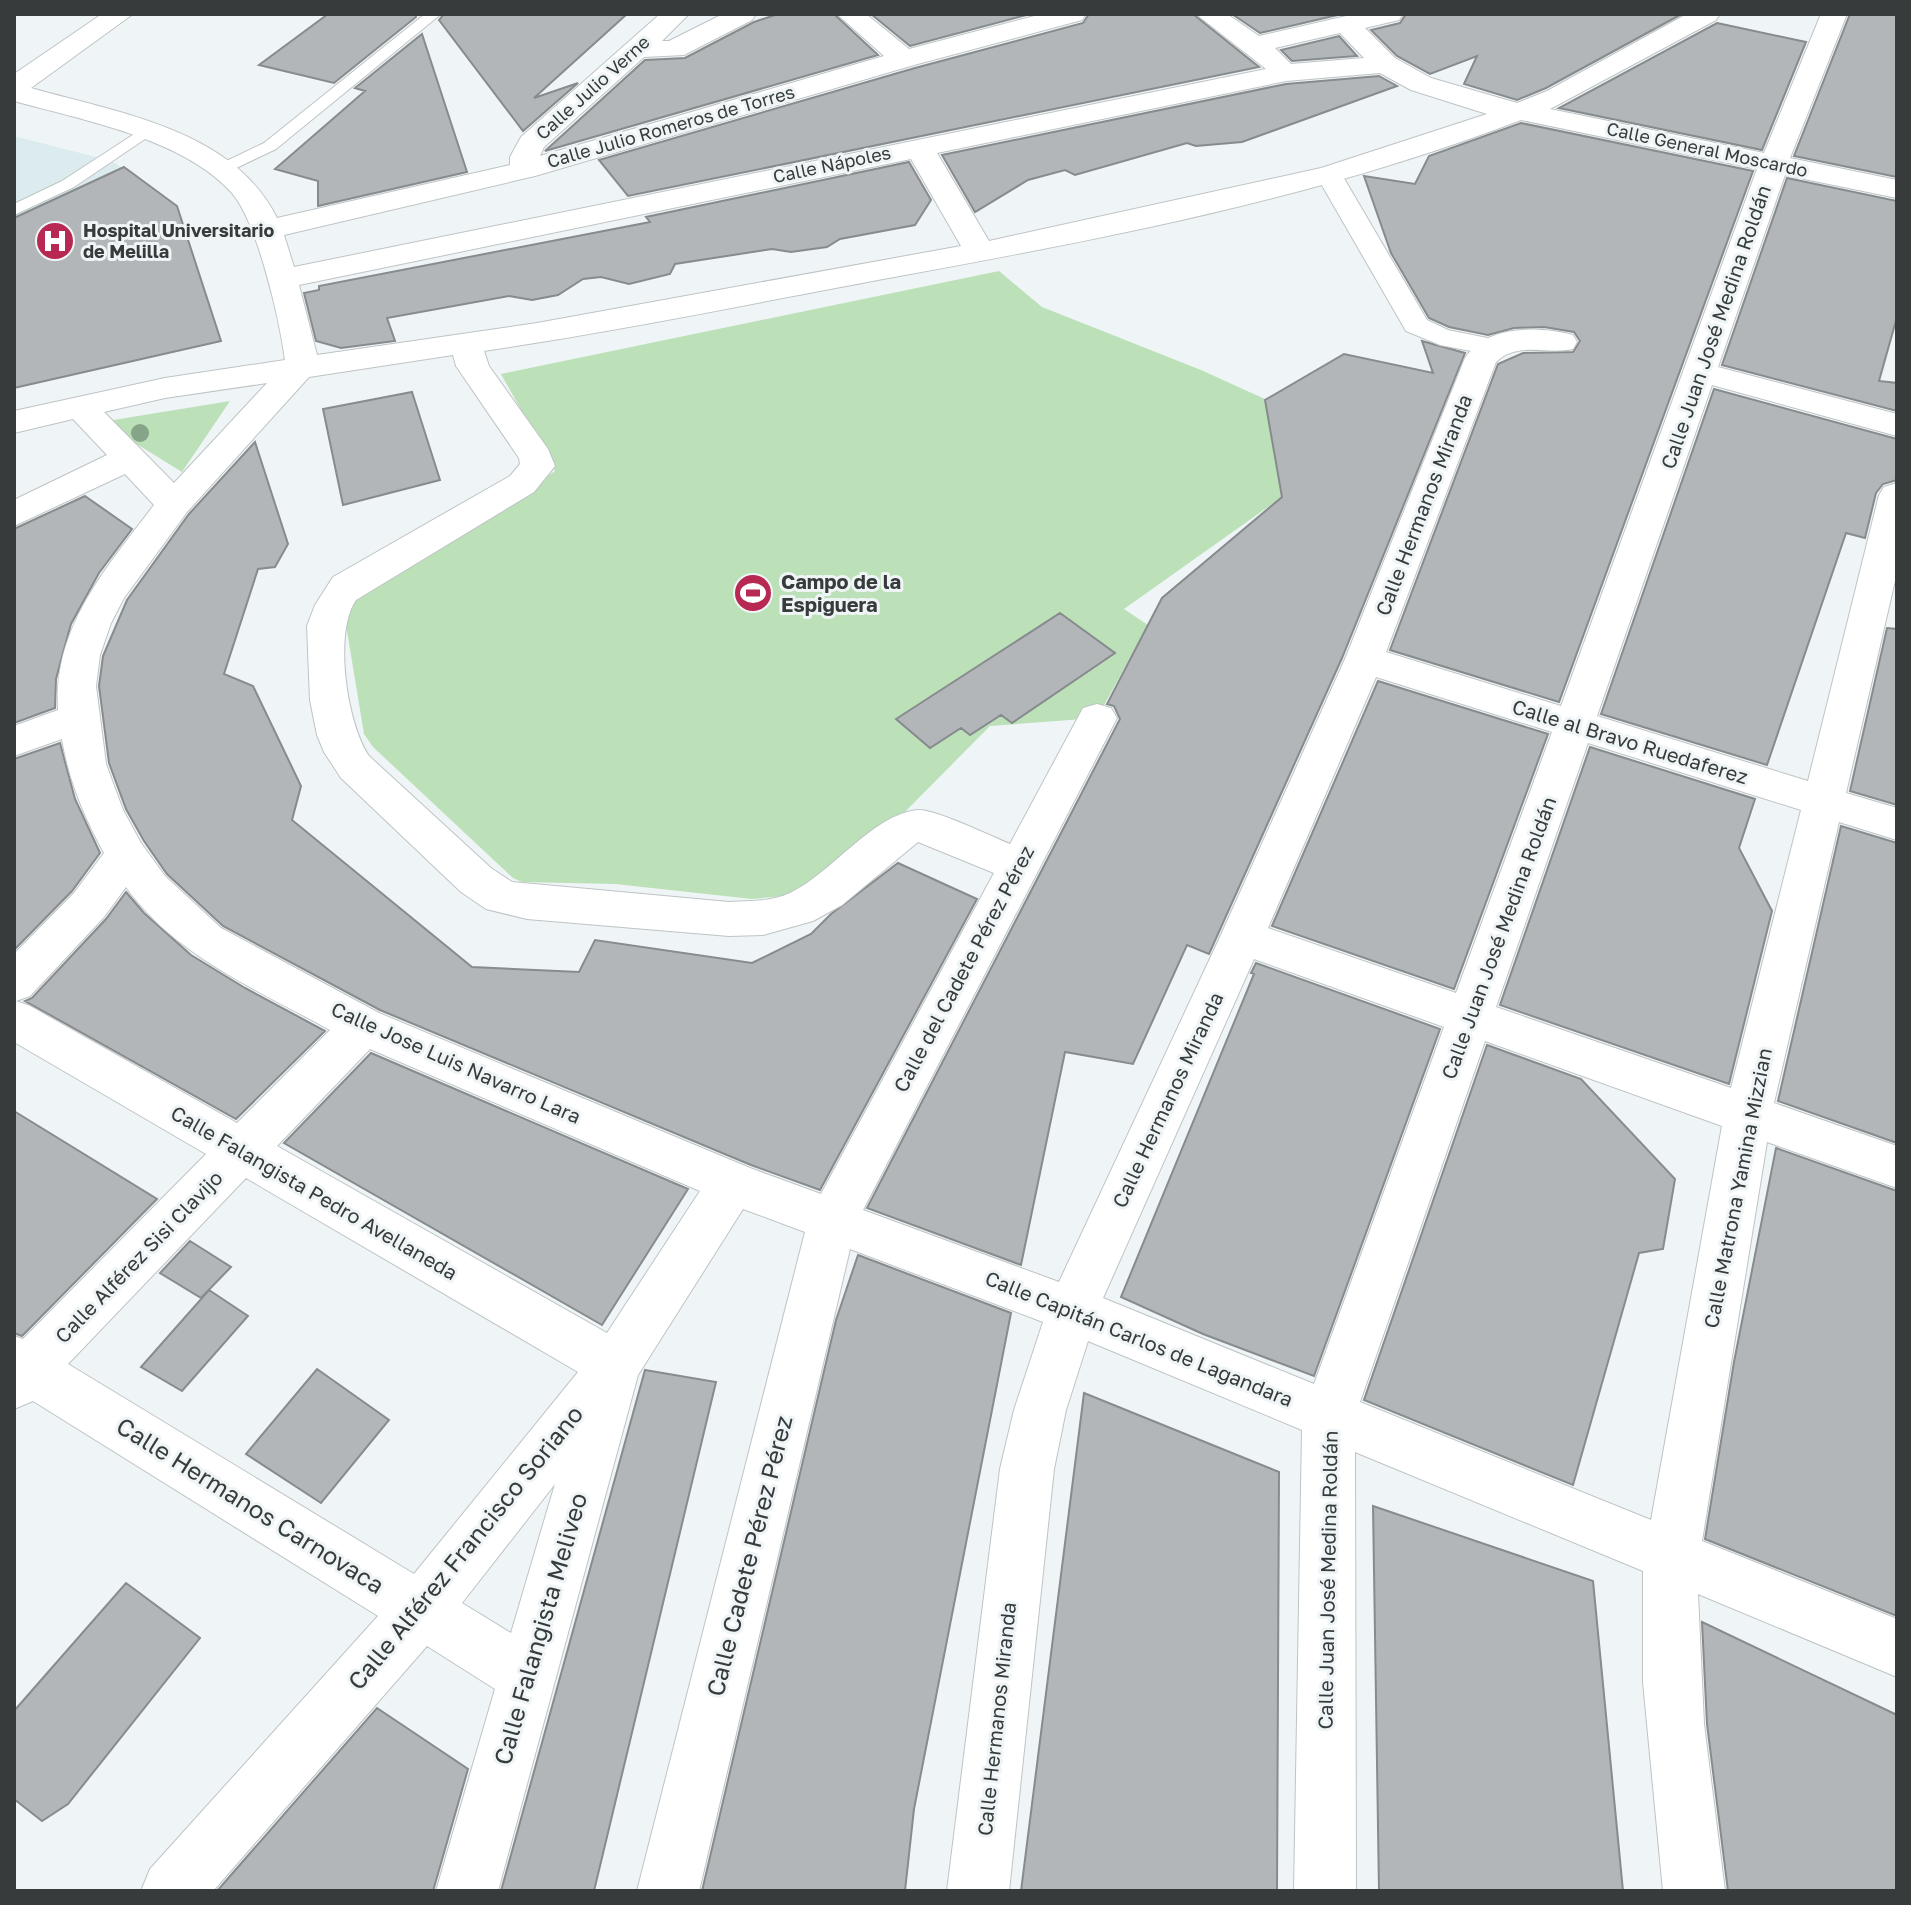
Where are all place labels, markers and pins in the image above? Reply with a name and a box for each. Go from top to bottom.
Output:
place label: Hospital Universitario de Melilla [83,219,274,262]
hospital icon: Hospital Universitario de Melilla [34,220,76,262]
place label: Campo de la Espiguera [781,569,901,616]
sports icon: Campo de la Espiguera [732,572,774,614]

